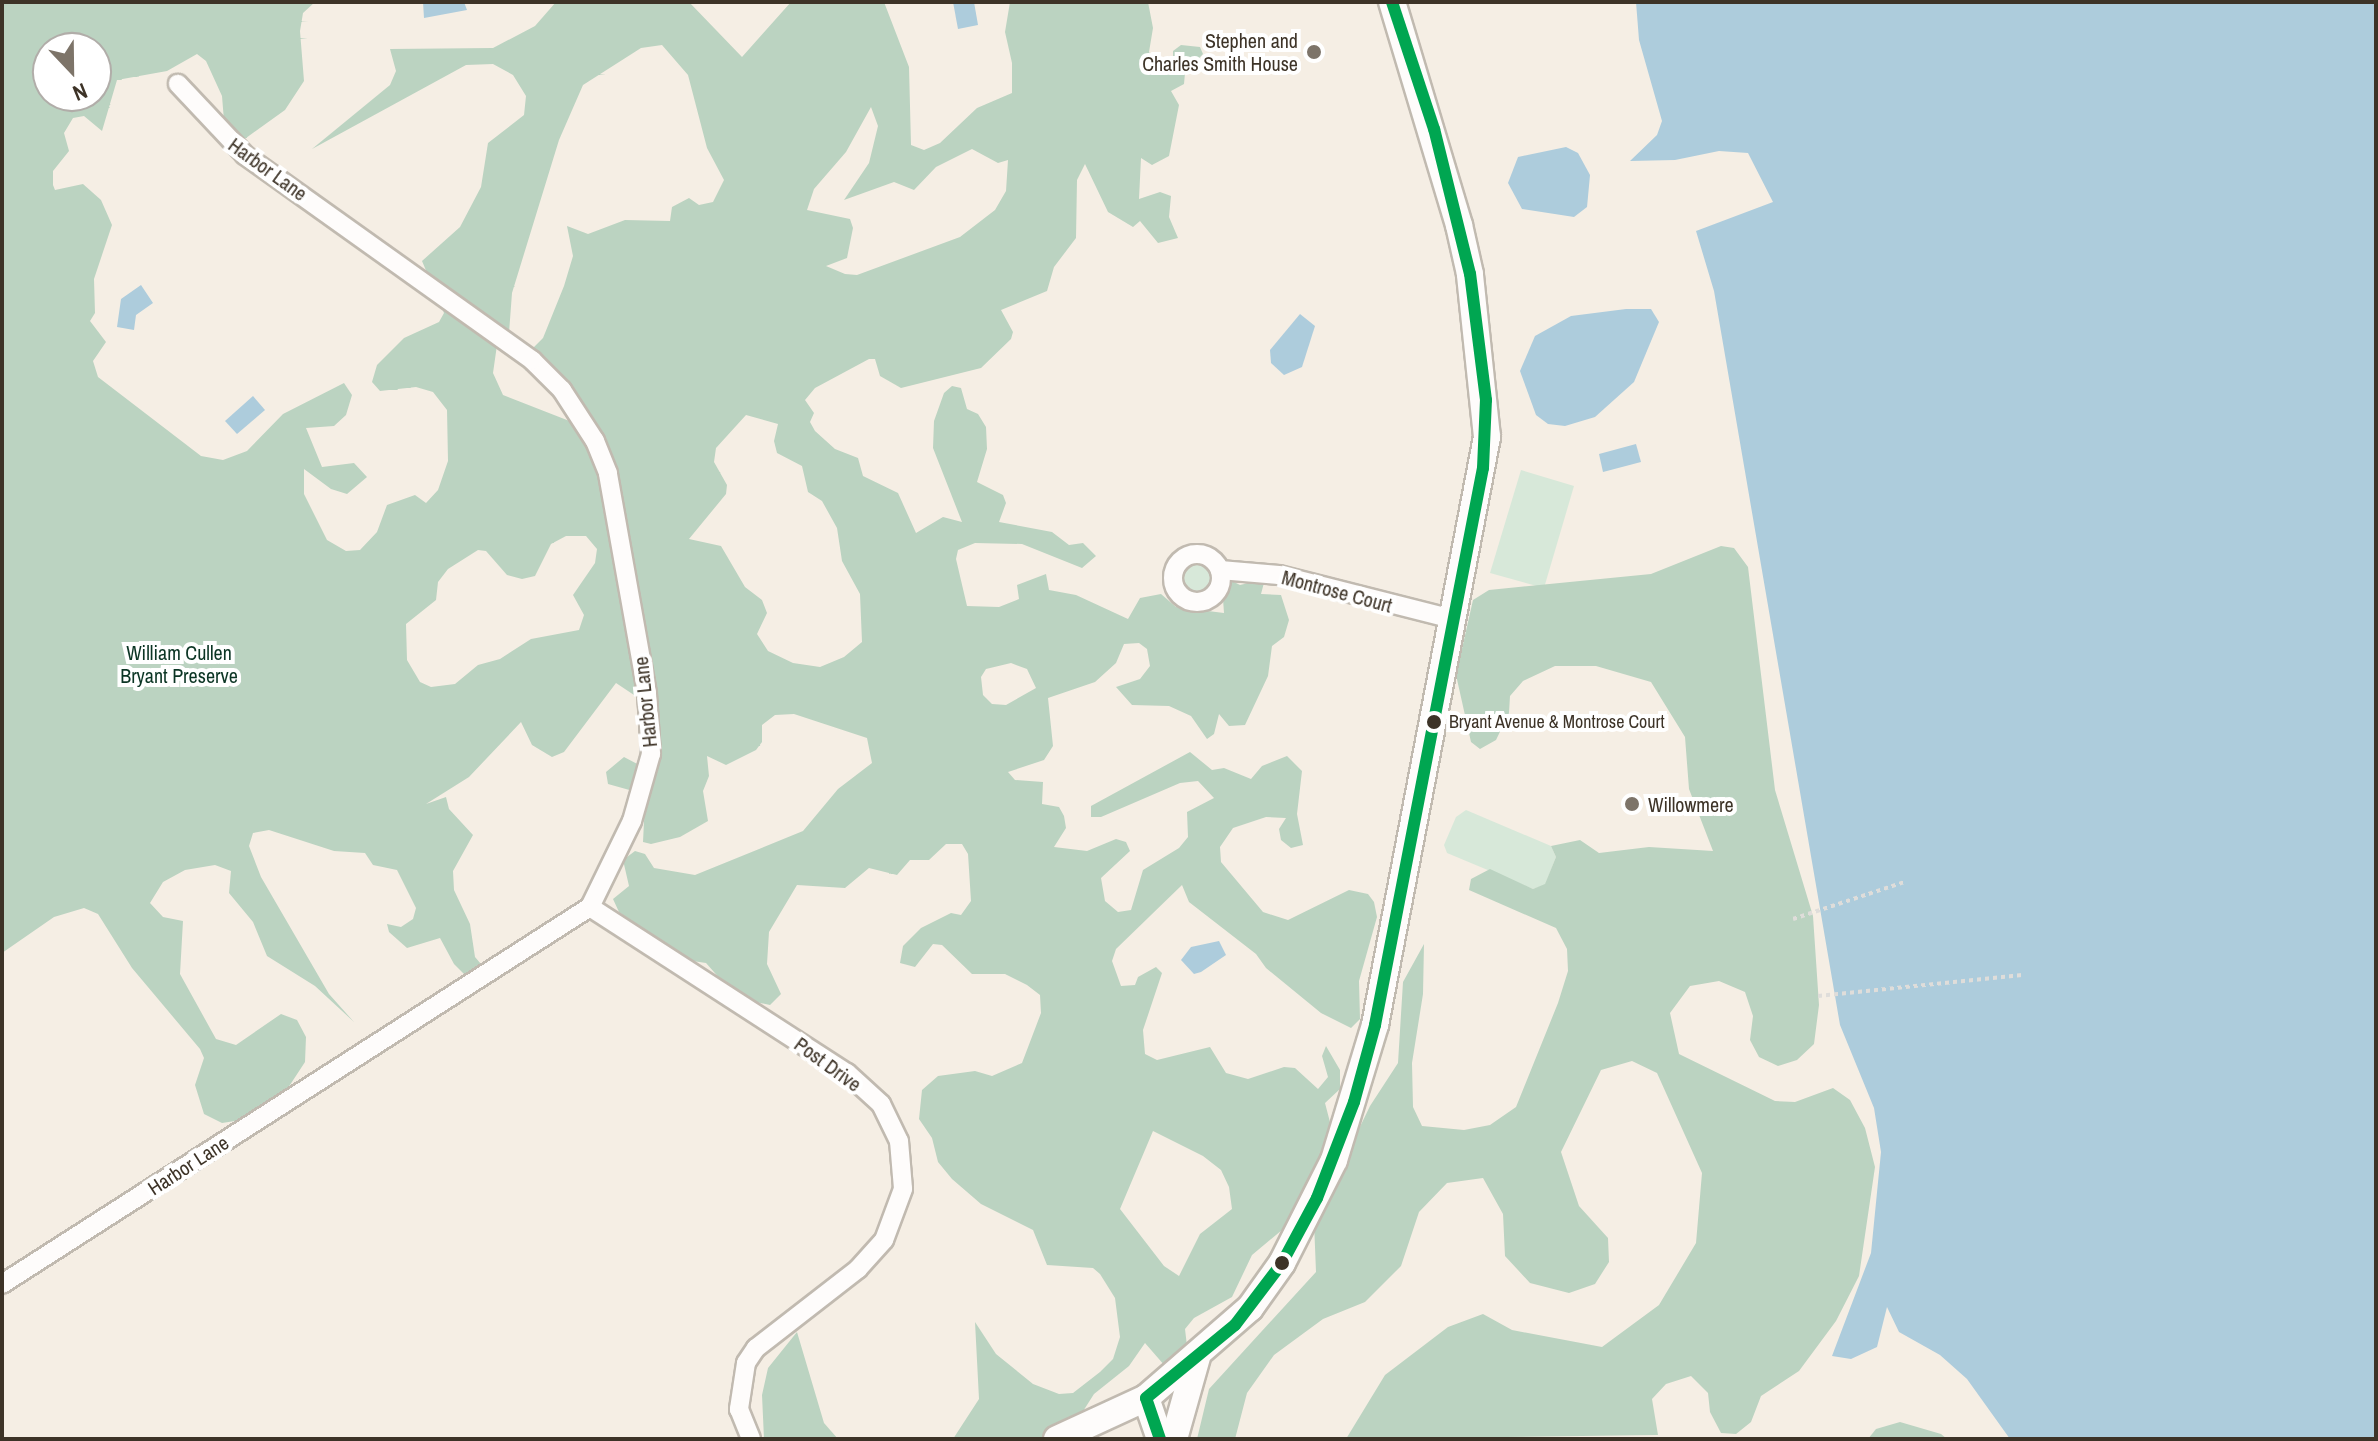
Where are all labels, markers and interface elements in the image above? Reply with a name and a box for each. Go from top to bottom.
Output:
place label: Stephen and Charles Smith House [1142,28,1298,75]
north arrow [32,32,112,112]
marker: Stephen and Charles Smith House [1305,43,1323,61]
text: N [69,76,92,109]
street label: Harbor Lane [224,133,312,205]
street label: Montrose Court [1279,565,1395,617]
park label: William Cullen Bryant Preserve [120,641,238,688]
street label: Harbor Lane [628,655,662,749]
place label: Bryant Avenue & Montrose Court [1449,711,1665,733]
marker: Bryant Avenue & Montrose Court [1426,714,1442,730]
place label: Willowmere [1648,792,1734,816]
marker: Willowmere [1623,795,1641,813]
street label: Post Drive [790,1032,866,1096]
street label: Harbor Lane [143,1130,233,1200]
unlabelled marker [1274,1255,1290,1271]

